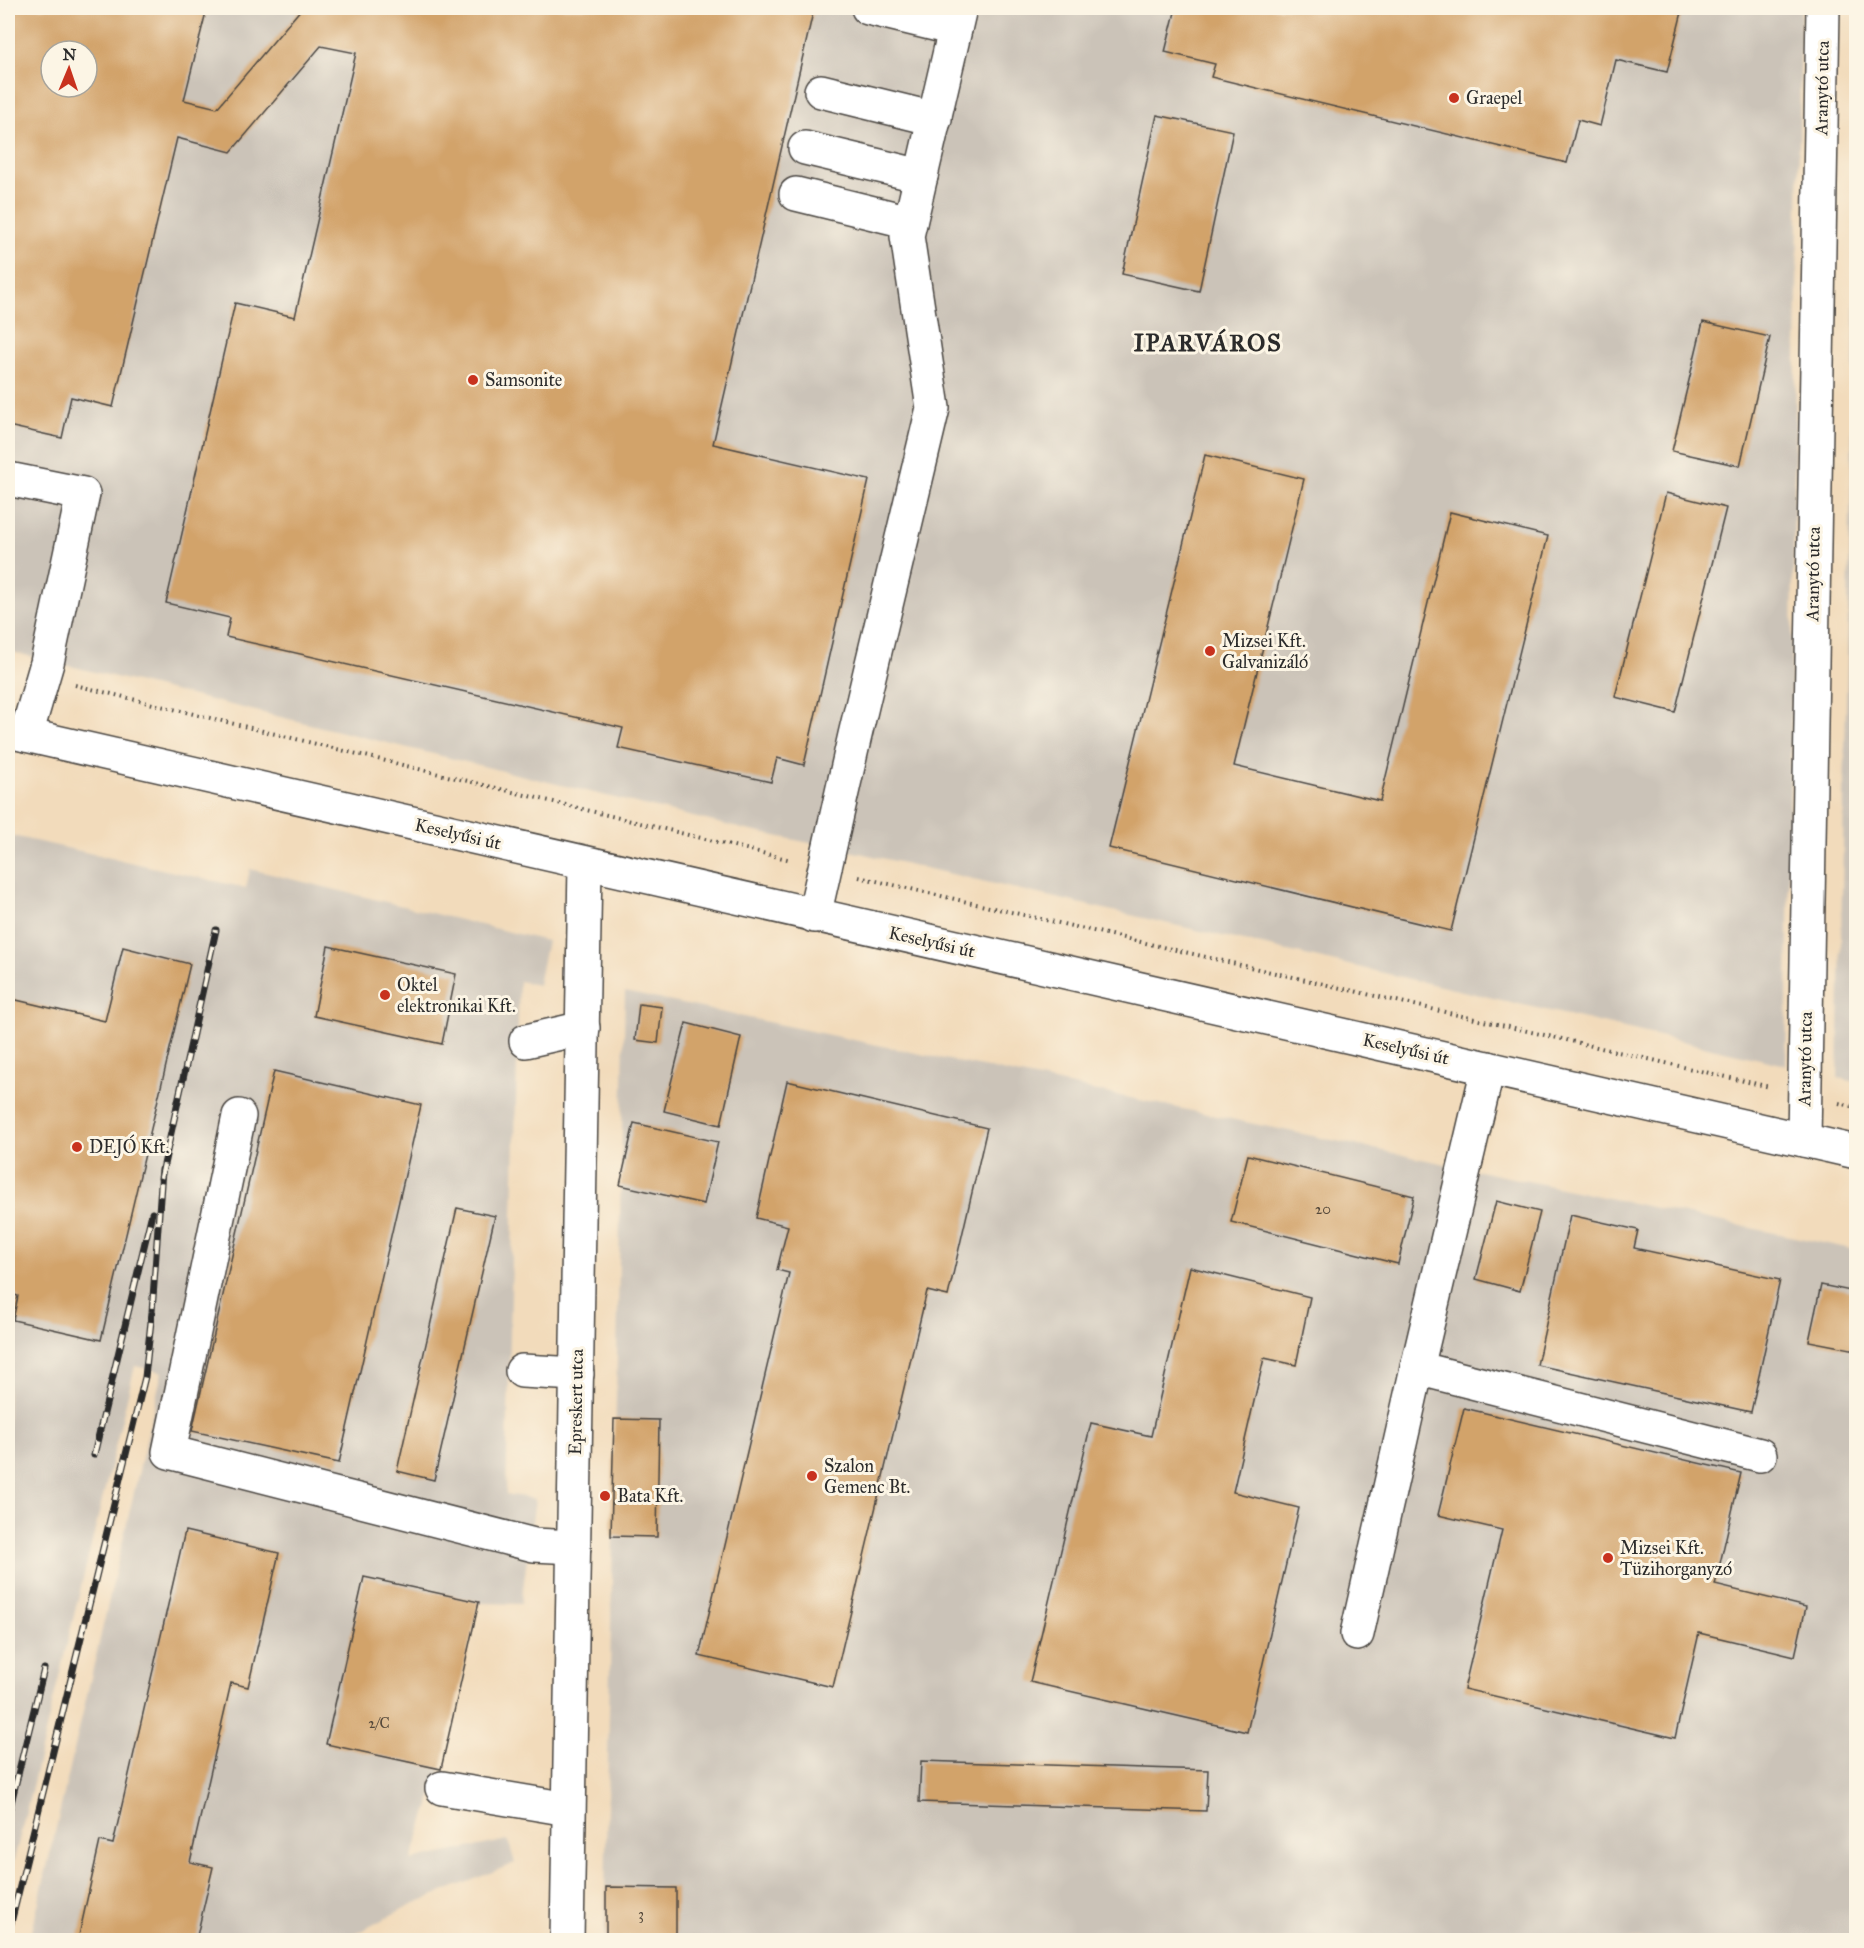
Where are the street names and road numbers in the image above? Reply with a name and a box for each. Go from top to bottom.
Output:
street label: Aranytó utca [1810,40,1834,137]
street label: Aranytó utca [1801,526,1825,623]
street label: Keselyűsi út [413,813,504,855]
street label: Keselyűsi út [887,921,978,963]
street label: Aranytó utca [1793,1011,1817,1108]
street label: Keselyűsi út [1361,1028,1452,1070]
street label: Epreskert utca [564,1348,588,1455]

